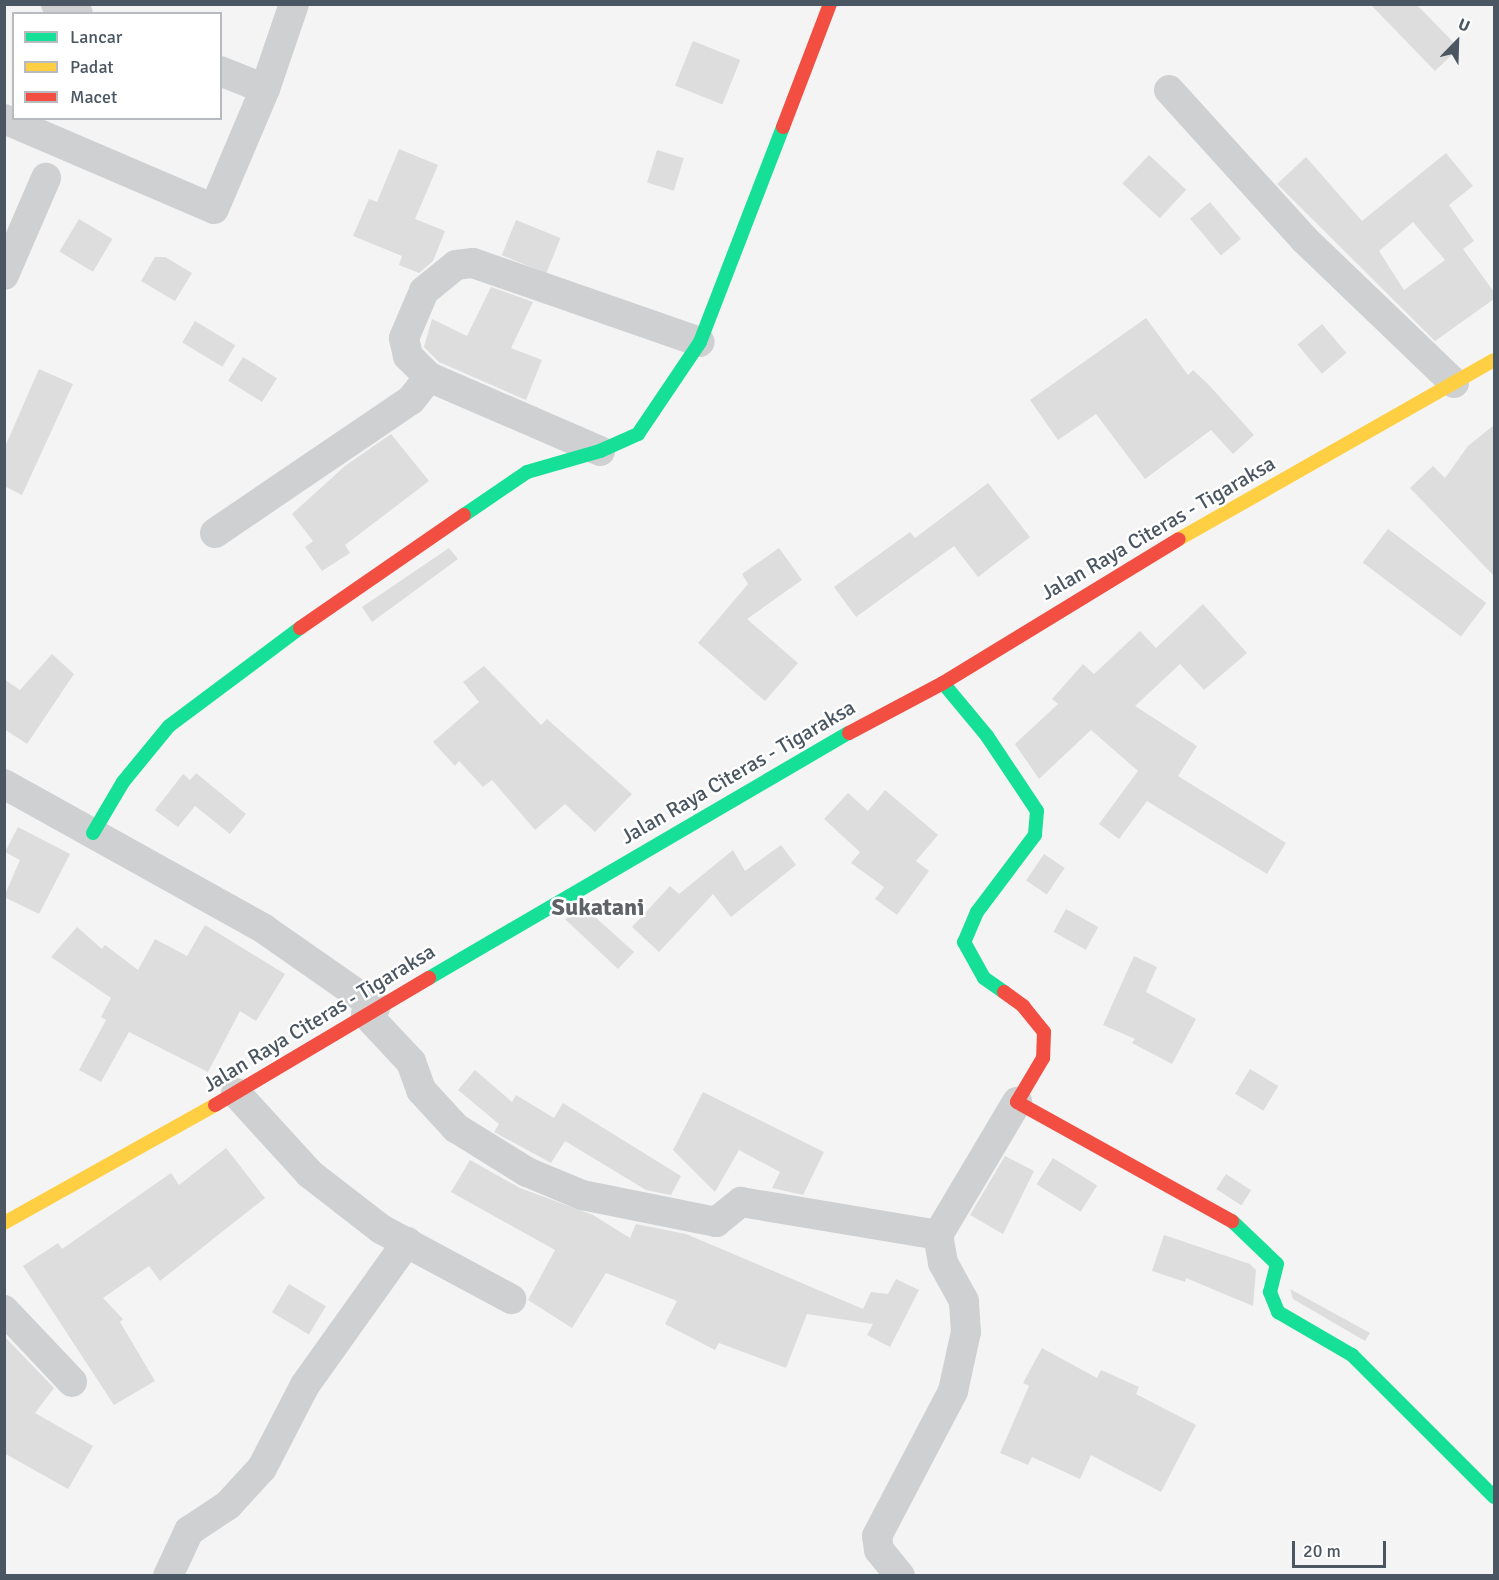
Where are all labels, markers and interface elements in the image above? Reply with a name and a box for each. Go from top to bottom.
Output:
legend [12,12,222,120]
north arrow [1427,12,1487,72]
text: U [1455,14,1473,37]
text: Lancar [70,26,122,48]
text: Padat [70,56,114,78]
text: Macet [70,86,117,108]
street label: Jalan Raya Citeras - Tigaraksa [1036,450,1280,606]
street label: Jalan Raya Citeras - Tigaraksa [616,694,860,850]
district label: Sukatani [552,894,644,922]
street label: Jalan Raya Citeras - Tigaraksa [198,939,440,1097]
scale bar [1295,1529,1390,1567]
text: 20 m [1303,1540,1341,1562]

